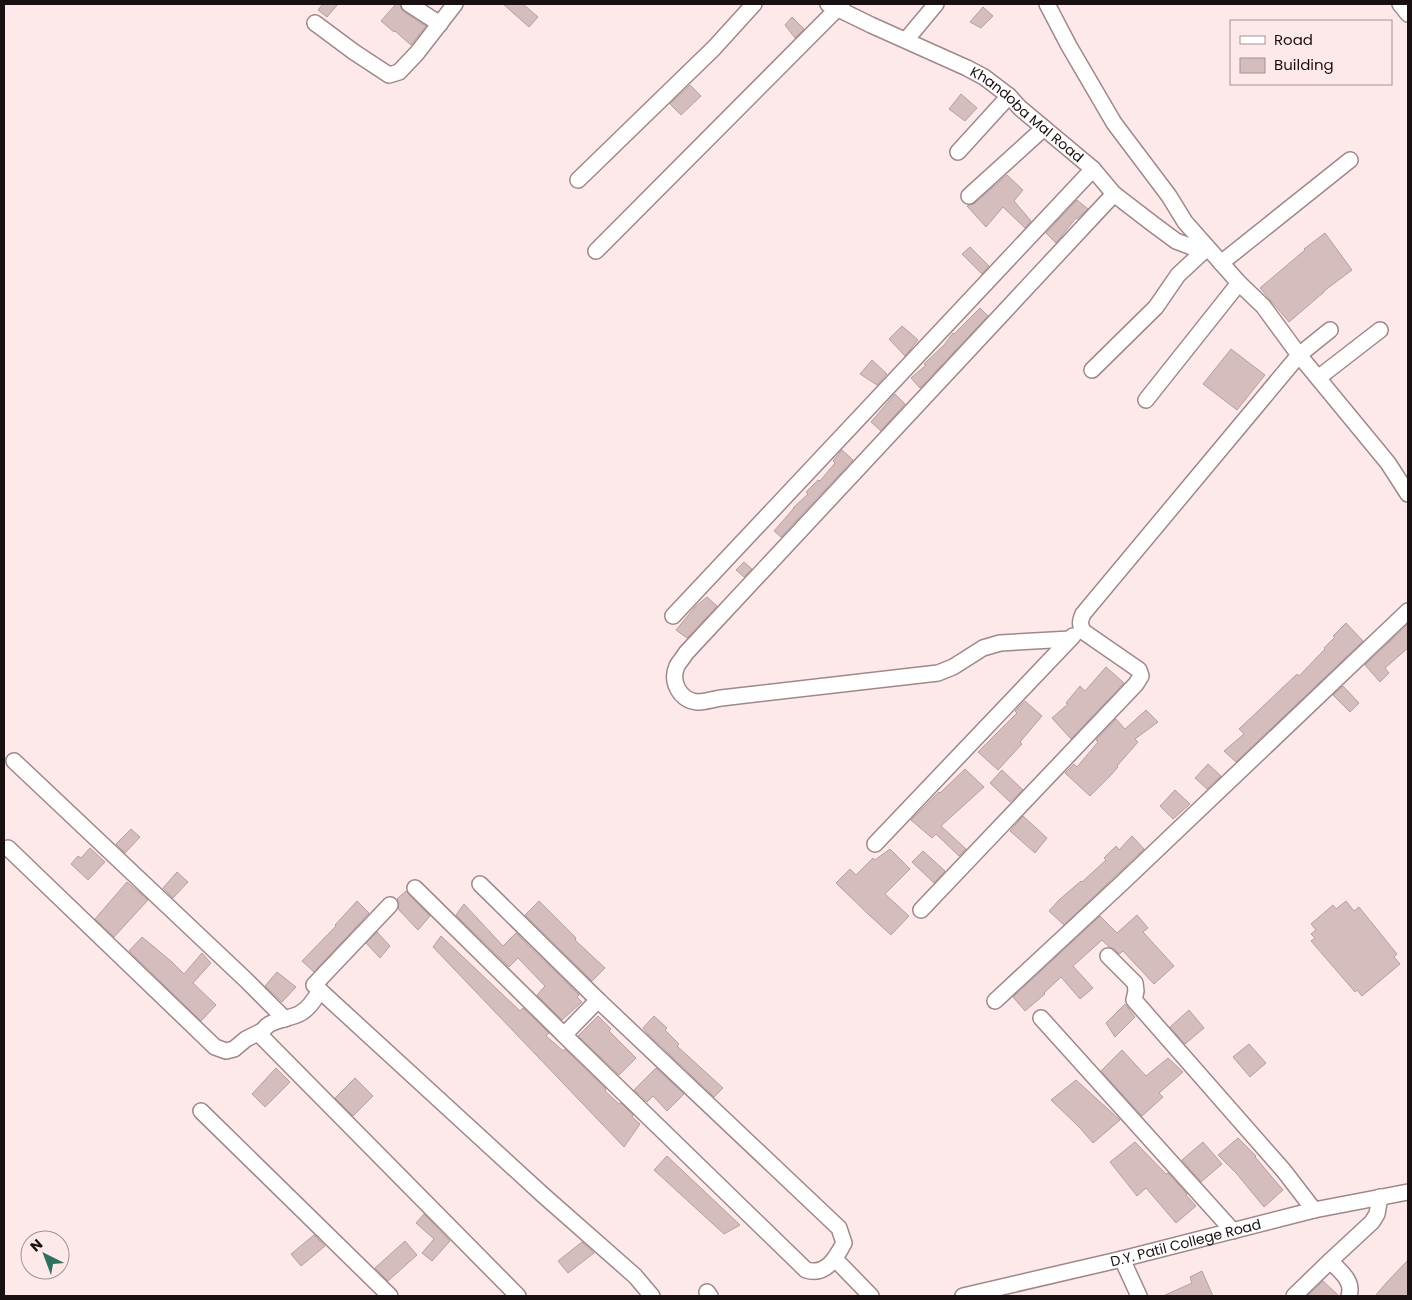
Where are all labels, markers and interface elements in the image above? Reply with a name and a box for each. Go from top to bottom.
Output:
legend [1230,20,1392,85]
text: Road [1274,29,1313,50]
text: Building [1274,54,1334,75]
street label: Khandoba Mal Road [967,61,1088,167]
street label: D.Y. Patil College Road [1108,1214,1263,1271]
north arrow [20,1230,70,1280]
text: N [26,1234,47,1256]

